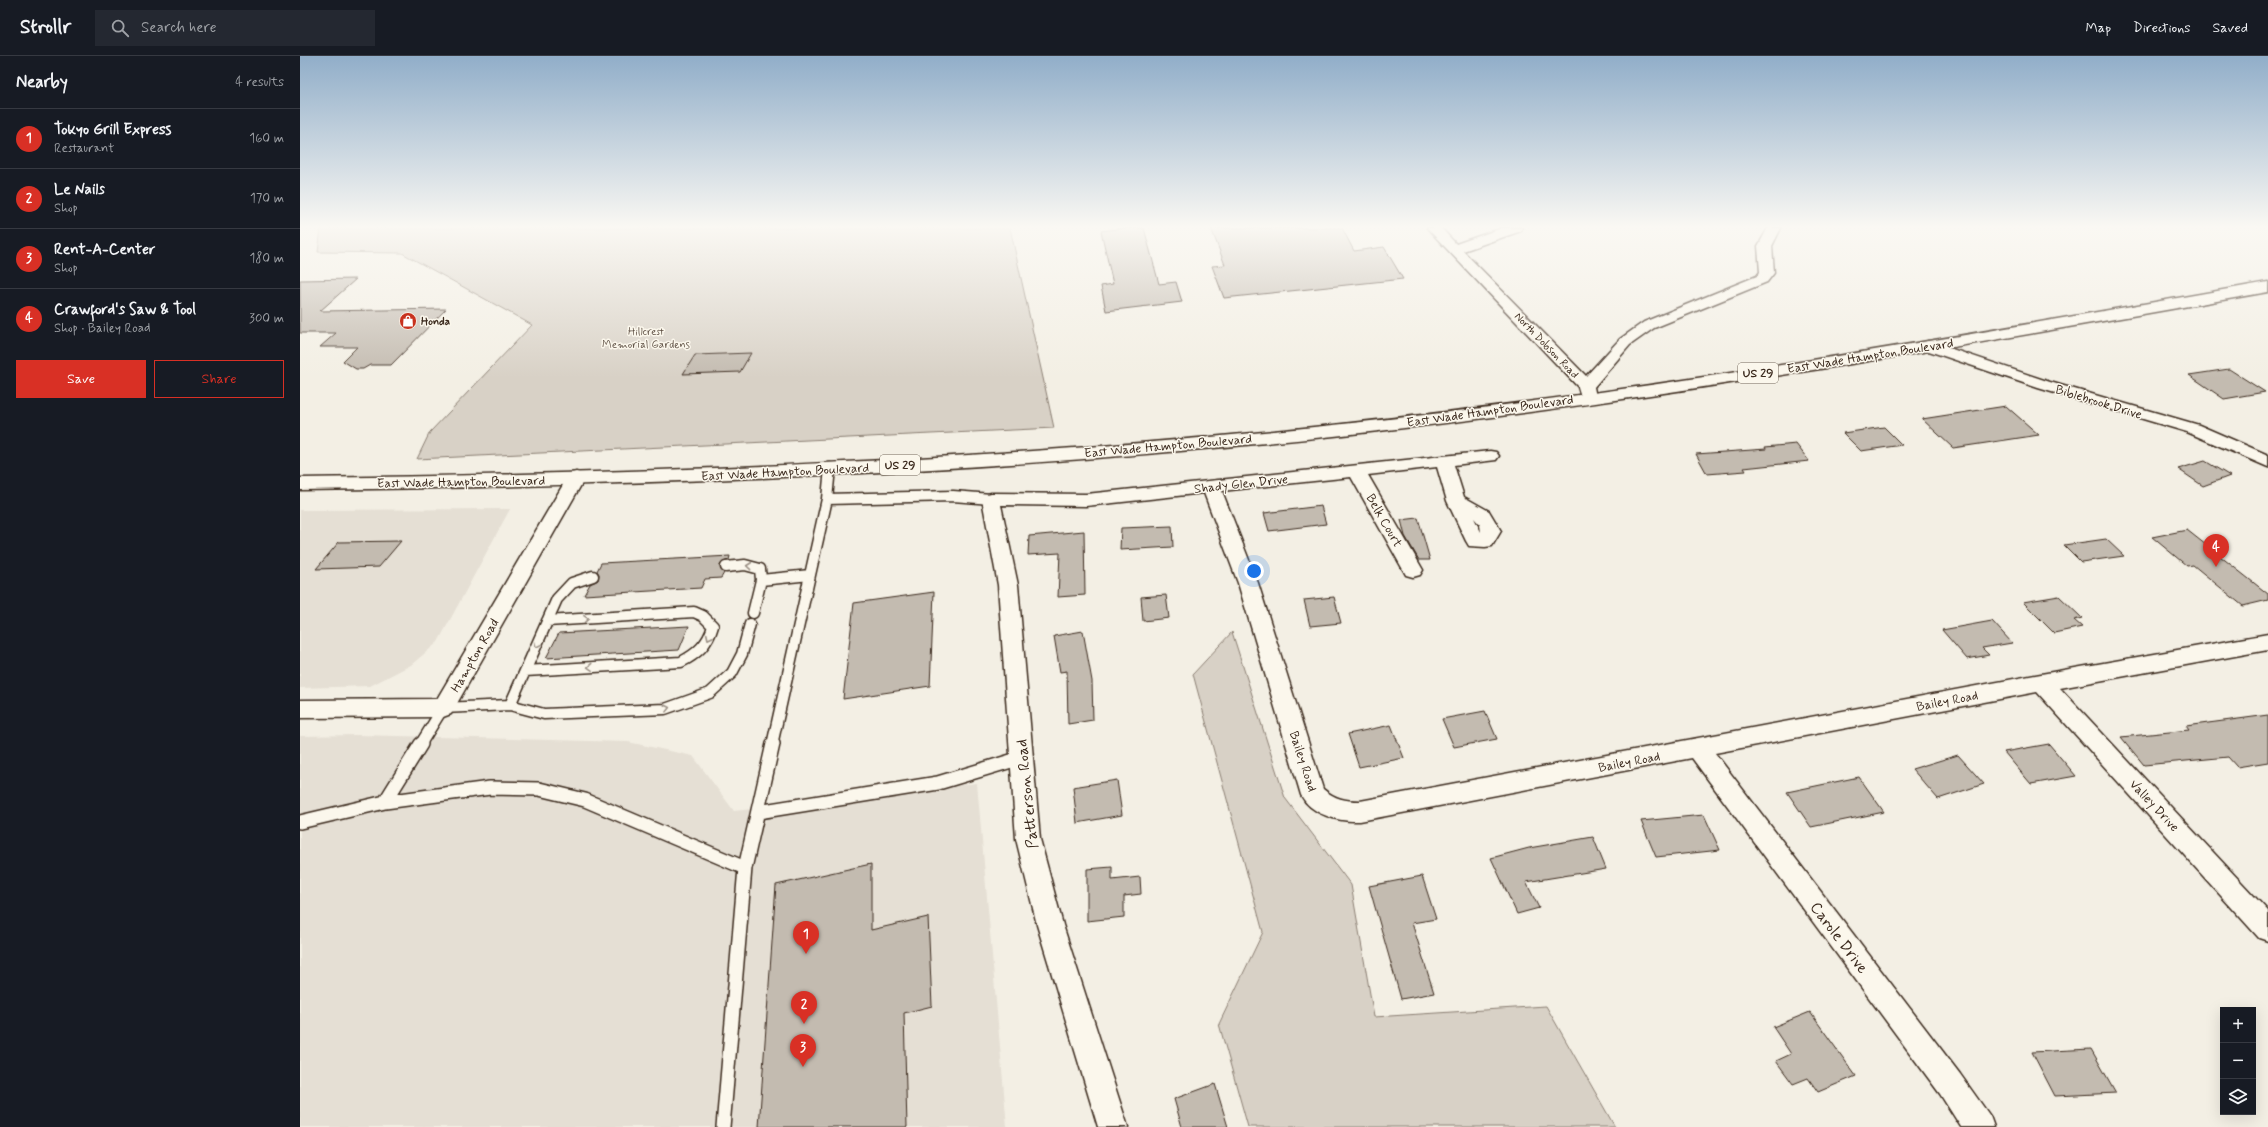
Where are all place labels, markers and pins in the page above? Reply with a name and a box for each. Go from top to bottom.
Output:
shop icon: Honda [398,311,418,331]
place label: Honda [421,315,451,329]
pin: 4 [2203,534,2229,567]
pin: 1 [793,921,819,954]
pin: 2 [791,991,817,1024]
pin: 3 [790,1034,816,1067]

